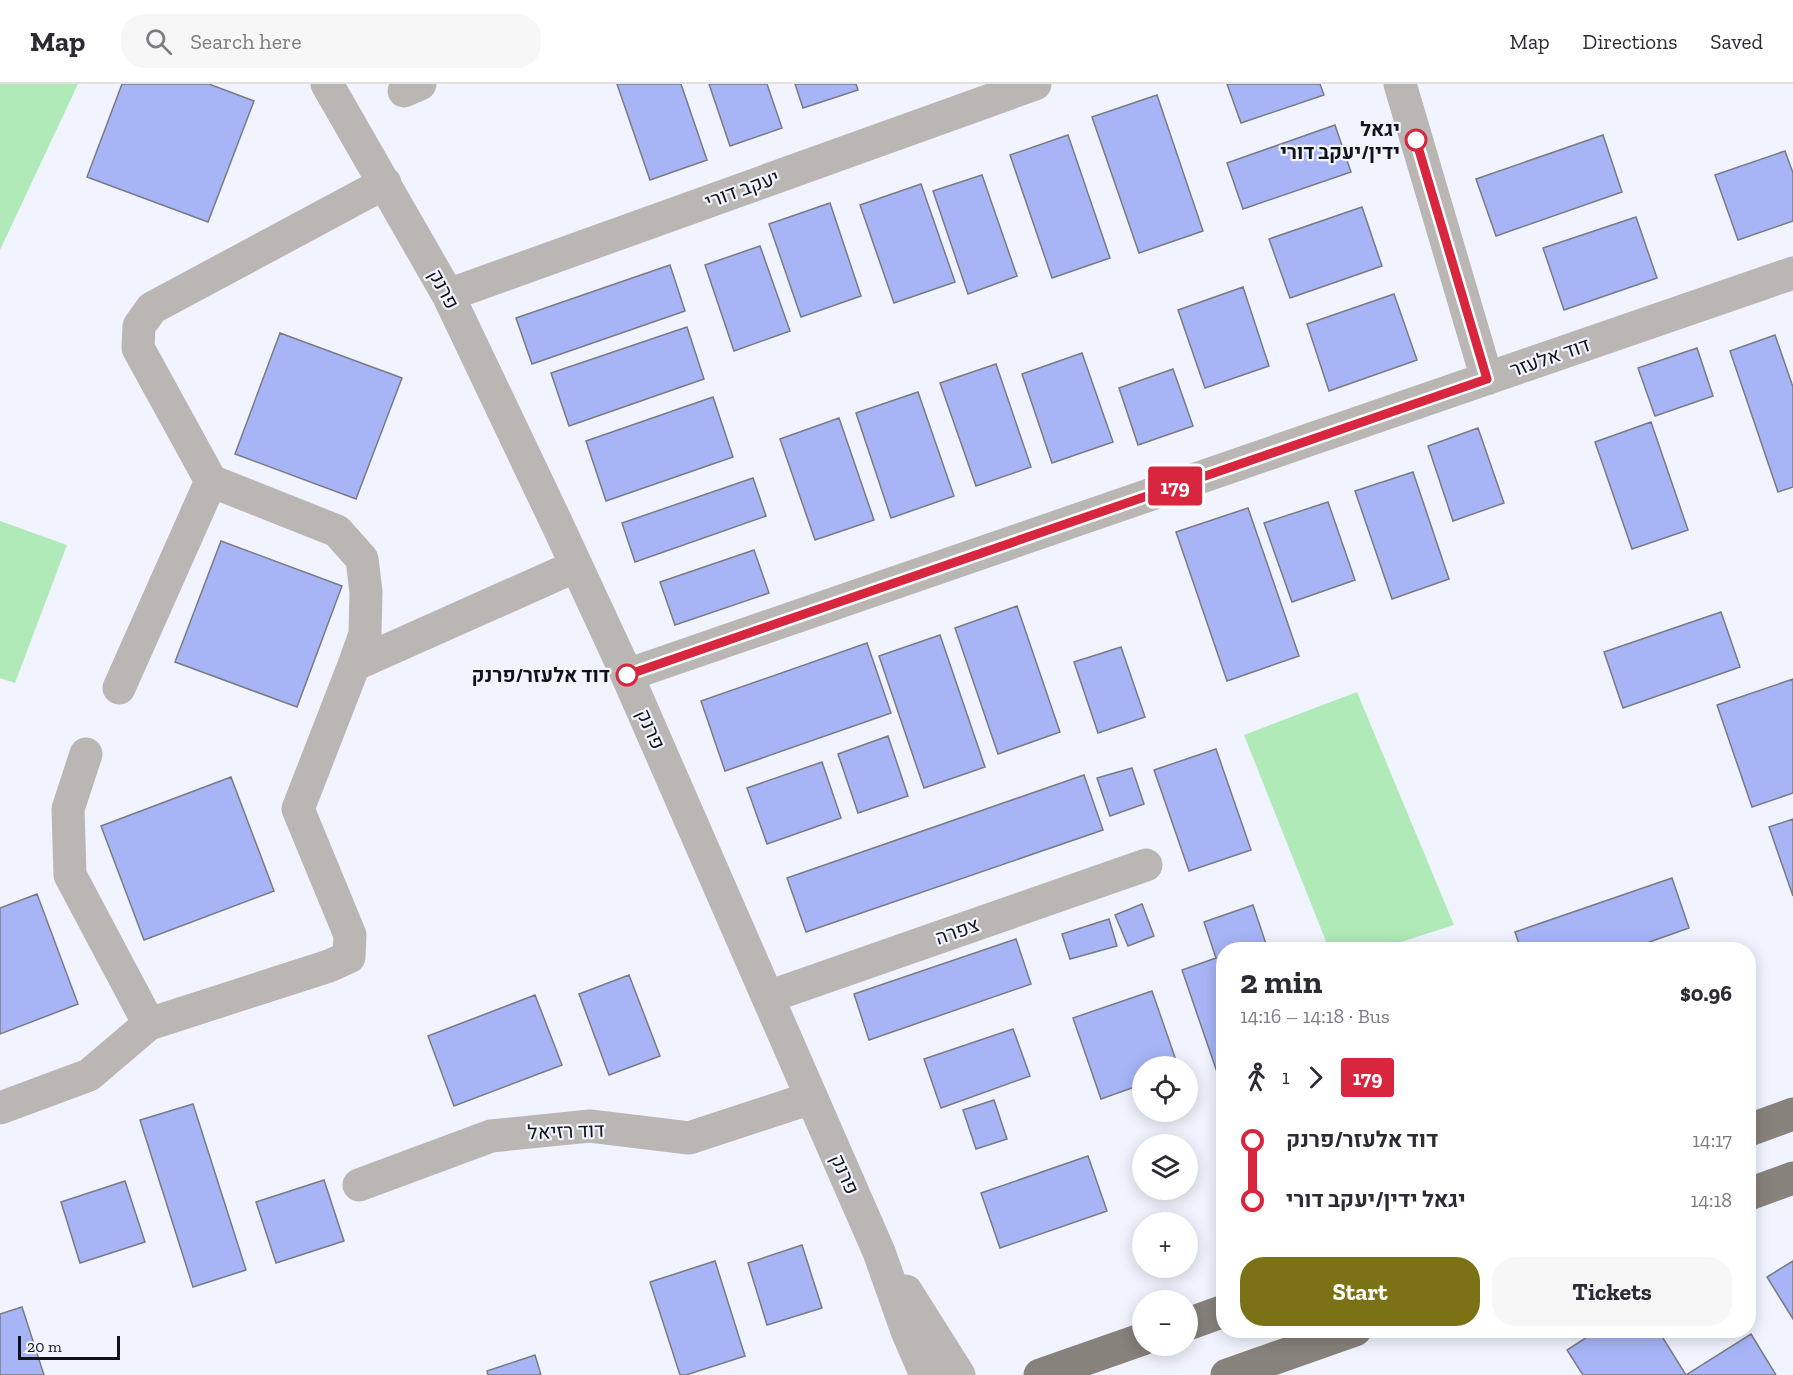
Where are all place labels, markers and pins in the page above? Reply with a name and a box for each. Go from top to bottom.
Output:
place label: יגאל ידין/יעקב דורי [1280,117,1400,164]
marker: יגאל ידין/יעקב דורי [1405,129,1427,151]
place label: דוד אלעזר/פרנק [472,663,610,687]
marker: דוד אלעזר/פרנק [616,664,638,686]

